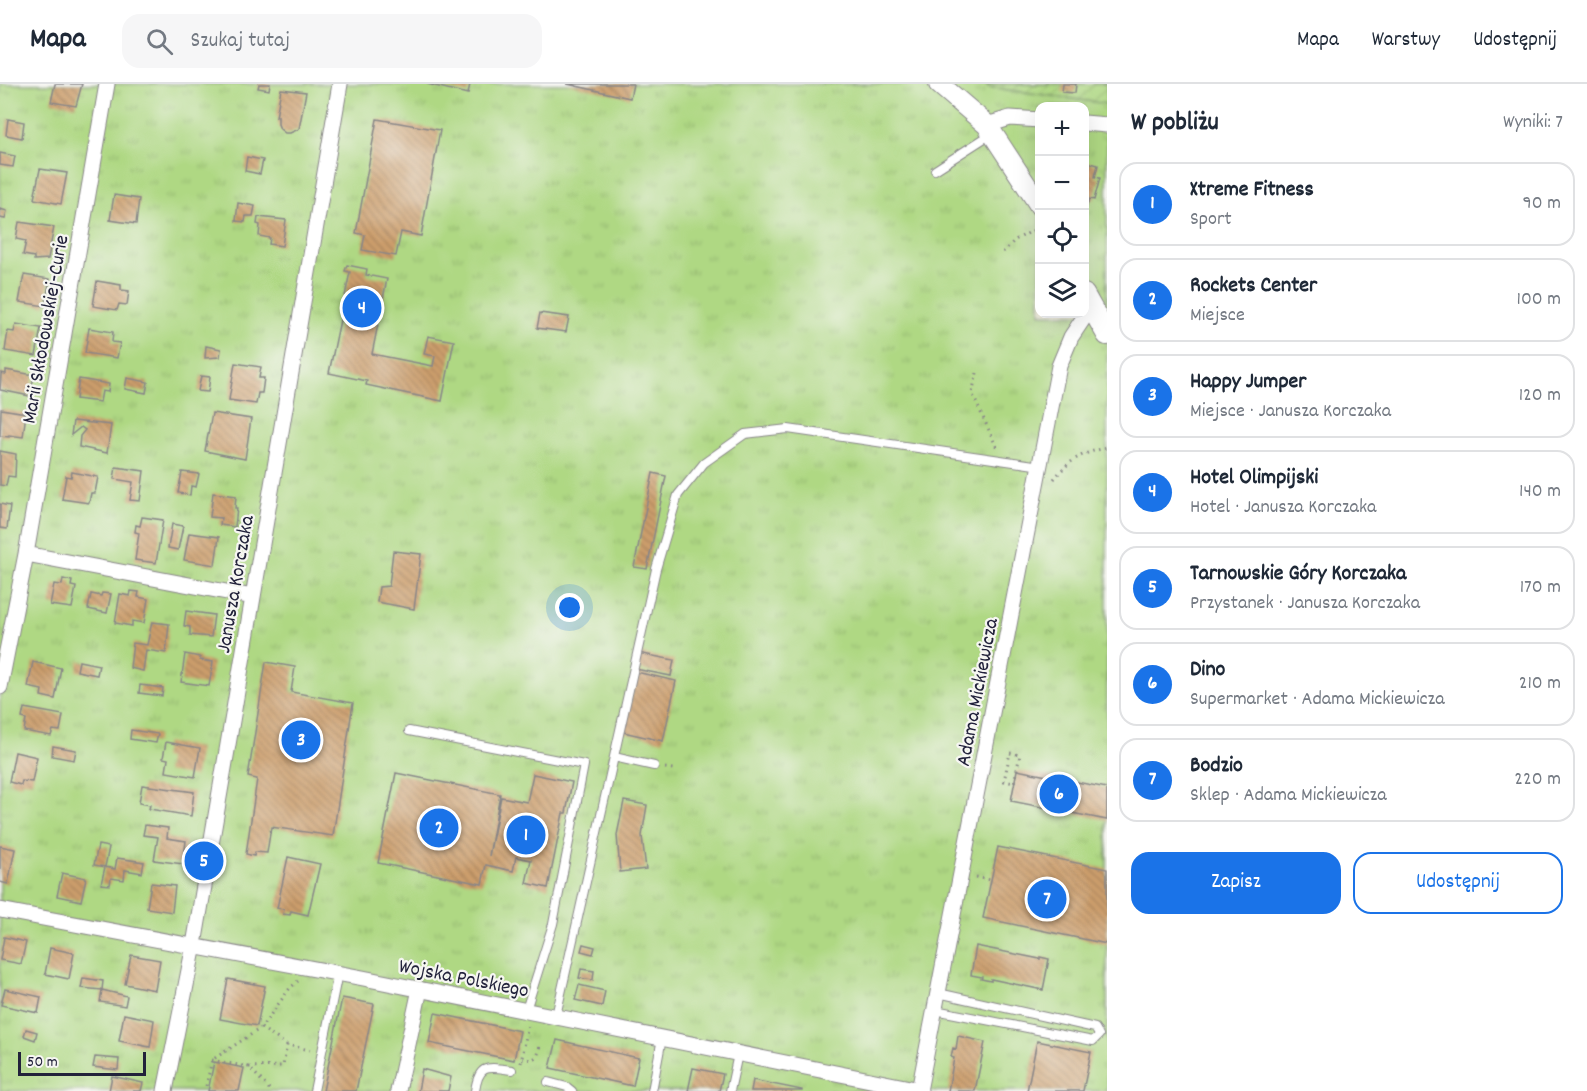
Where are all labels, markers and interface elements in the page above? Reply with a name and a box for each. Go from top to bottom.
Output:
search box [122,14,542,68]
text: Mapa [30,21,86,61]
icon: search [143,25,176,58]
text: Szukaj tutaj [191,26,290,57]
text: Mapa [1297,26,1339,56]
text: Warstwy [1372,26,1440,56]
text: Udostępnij [1473,26,1557,56]
map controls [1035,102,1089,318]
button: + [1035,102,1089,156]
text: W pobliżu [1131,105,1219,142]
text: Wyniki: 7 [1503,109,1563,137]
button: − [1035,156,1089,210]
text: Xtreme Fitness [1190,175,1314,206]
text: 1 [1150,190,1155,218]
text: 90 m [1523,190,1561,218]
text: Sport [1190,206,1232,234]
button: locate [1035,210,1089,264]
street label: Marii Skłodowskiej-Curie [16,233,78,426]
button: layers [1035,264,1089,318]
text: Rockets Center [1190,271,1317,302]
pin: 4 [342,286,382,330]
text: 2 [1148,286,1157,314]
text: 100 m [1517,286,1561,314]
text: Miejsce [1190,302,1245,330]
text: Happy Jumper [1190,367,1306,398]
text: 3 [1148,382,1157,410]
text: 120 m [1519,382,1561,410]
text: Miejsce · Janusza Korczaka [1190,398,1391,426]
text: Hotel Olimpijski [1190,463,1318,494]
text: 4 [1148,478,1157,506]
text: 140 m [1519,478,1561,506]
text: Hotel · Janusza Korczaka [1190,494,1376,522]
street label: Janusza Korczaka [210,512,264,656]
text: Tarnowskie Góry Korczaka [1190,559,1406,590]
text: 5 [1148,574,1157,602]
text: 170 m [1520,574,1561,602]
text: Przystanek · Janusza Korczaka [1190,590,1420,618]
your location [555,593,584,622]
street label: Adama Mickiewicza [950,615,1008,769]
text: Dino [1190,655,1225,686]
text: 6 [1148,670,1157,698]
text: 210 m [1519,670,1561,698]
text: Supermarket · Adama Mickiewicza [1190,686,1445,714]
pin: 3 [282,718,320,762]
text: Bodzio [1190,751,1243,782]
text: 7 [1149,766,1156,794]
text: 220 m [1514,766,1561,794]
pin: 6 [1040,772,1078,816]
text: Sklep · Adama Mickiewicza [1190,782,1387,810]
pin: 2 [420,806,458,850]
pin: 1 [506,812,546,858]
pin: 5 [184,838,224,884]
button: Zapisz [1131,852,1341,914]
button: Udostępnij [1353,852,1563,914]
pin: 7 [1028,876,1066,922]
street label: Wojska Polskiego [396,953,531,1007]
scale bar [18,1049,146,1076]
text: 50 m [27,1051,58,1074]

